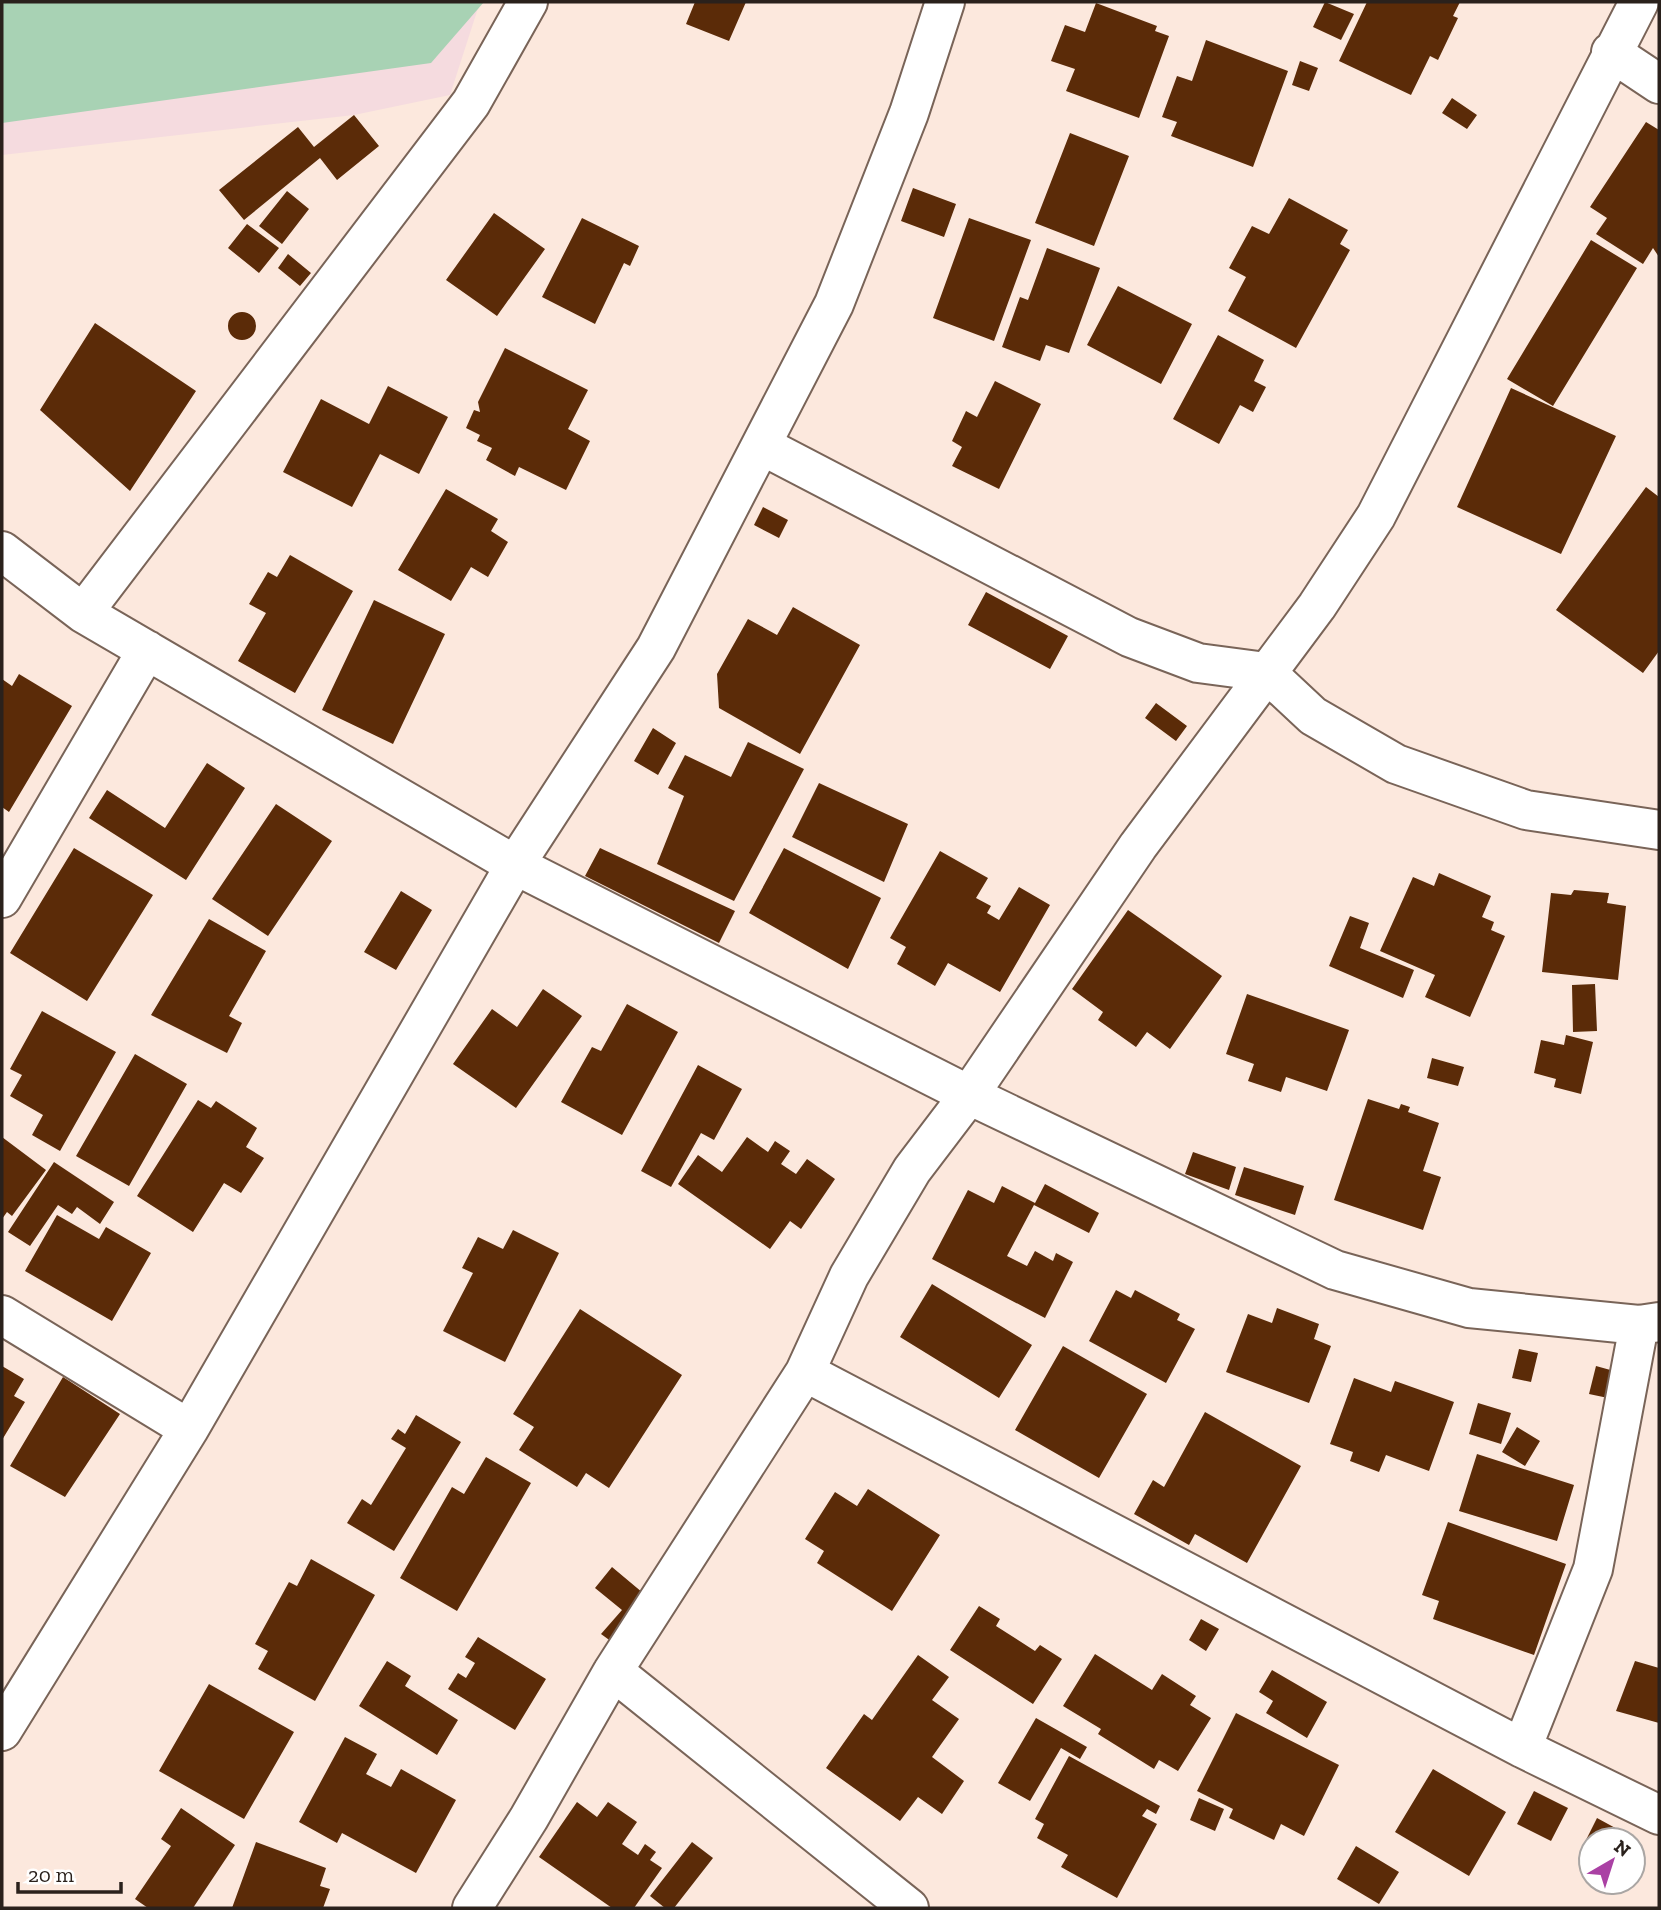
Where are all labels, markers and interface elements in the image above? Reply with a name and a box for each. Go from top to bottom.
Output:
north arrow [1577,1826,1647,1896]
text: N [1610,1835,1635,1862]
scale bar [18,1850,121,1894]
text: 20 m [28,1862,74,1887]

